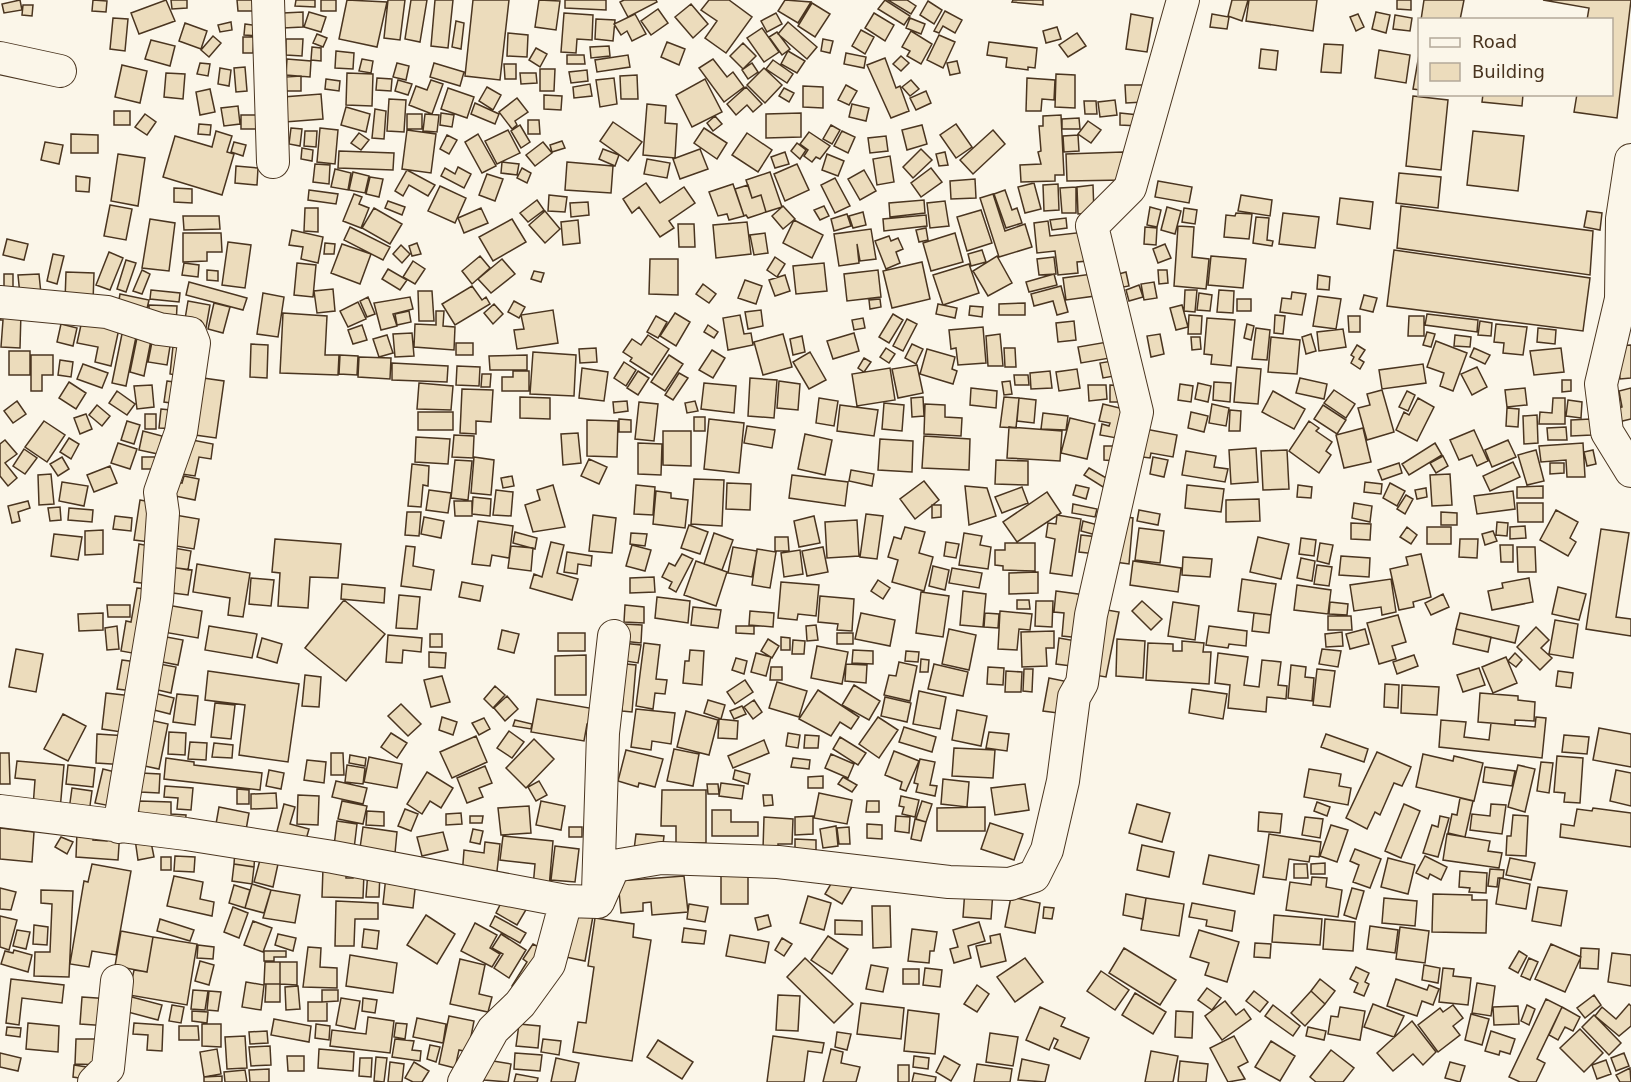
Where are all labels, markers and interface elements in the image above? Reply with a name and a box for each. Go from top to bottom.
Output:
legend [1418,18,1613,96]
text: Road [1472,31,1517,52]
text: Building [1472,61,1545,82]

